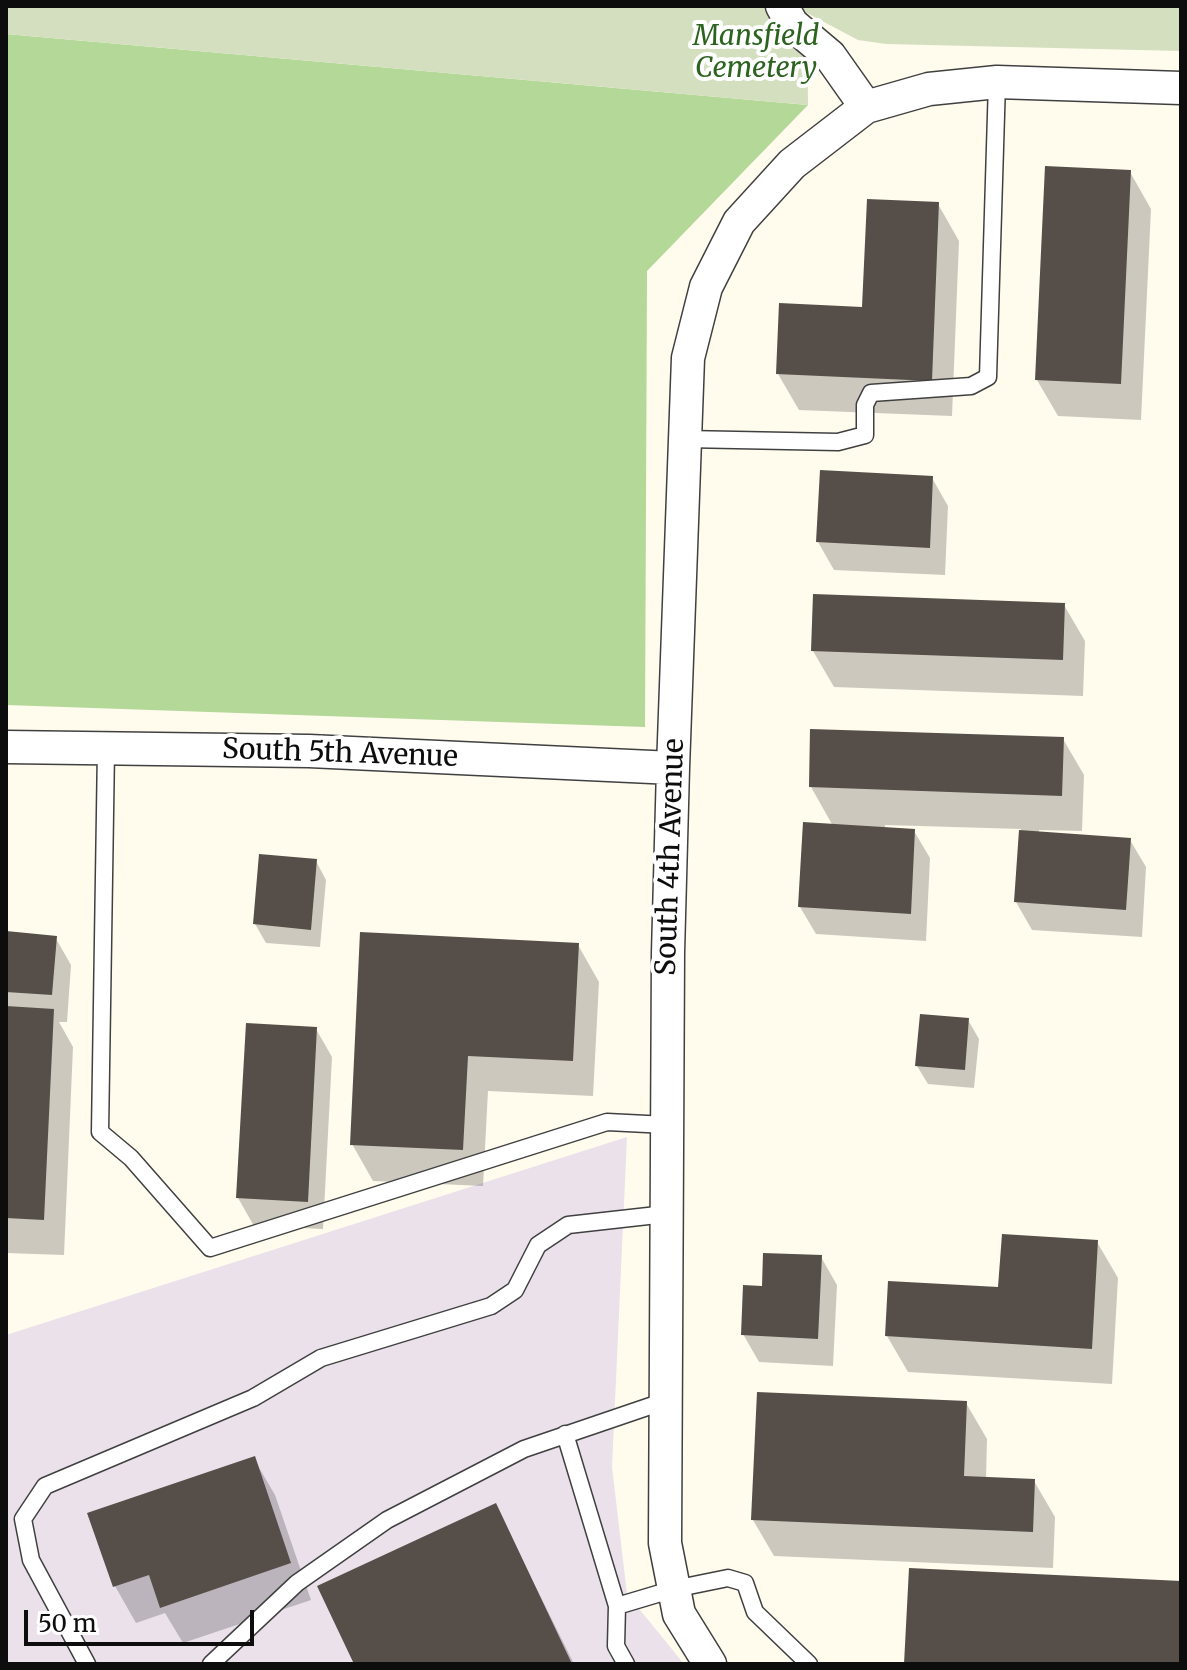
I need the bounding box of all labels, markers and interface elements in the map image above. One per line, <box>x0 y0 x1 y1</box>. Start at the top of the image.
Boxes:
park label: Mansfield Cemetery <box>693 20 819 86</box>
street label: South 5th Avenue <box>221 733 459 775</box>
street label: South 4th Avenue <box>650 738 692 976</box>
scale bar <box>28 1594 258 1644</box>
text: 50 m <box>38 1608 97 1639</box>

